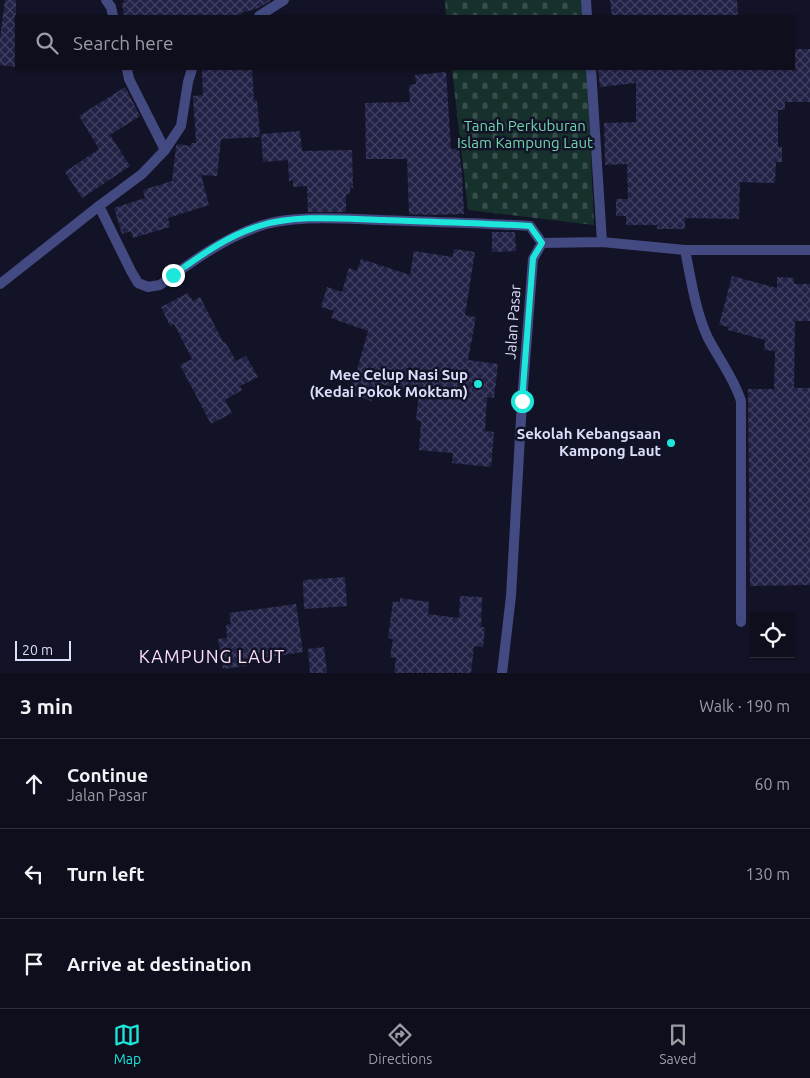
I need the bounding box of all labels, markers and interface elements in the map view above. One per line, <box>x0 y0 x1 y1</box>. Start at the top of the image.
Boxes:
search box <box>15 15 795 70</box>
icon: search <box>33 29 61 57</box>
text: Search here <box>73 32 173 54</box>
park label: Tanah Perkuburan Islam Kampung Laut <box>457 117 593 151</box>
route end <box>162 264 185 287</box>
street label: Jalan Pasar <box>501 284 524 360</box>
place label: Mee Celup Nasi Sup (Kedai Pokok Moktam) <box>309 366 468 400</box>
marker: Mee Celup Nasi Sup (Kedai Pokok Moktam) <box>472 378 484 390</box>
route start <box>511 390 534 413</box>
place label: Sekolah Kebangsaan Kampong Laut <box>517 425 662 459</box>
marker: Sekolah Kebangsaan Kampong Laut <box>665 437 677 449</box>
map controls <box>750 613 795 658</box>
button: locate <box>750 613 795 658</box>
scale bar <box>15 638 71 661</box>
text: 20 m <box>22 642 53 658</box>
district label: KAMPUNG LAUT <box>139 646 285 666</box>
text: 3 min <box>20 694 73 718</box>
text: Walk · 190 m <box>699 697 790 715</box>
text: Continue <box>67 764 148 786</box>
icon: ahead <box>20 770 48 798</box>
text: 60 m <box>754 775 790 793</box>
text: Jalan Pasar <box>67 786 147 804</box>
icon: left <box>20 860 48 888</box>
text: Turn left <box>67 863 145 885</box>
text: 130 m <box>745 865 790 883</box>
icon: arrive <box>20 950 48 978</box>
text: Arrive at destination <box>67 953 252 975</box>
tab: Map <box>113 1021 141 1067</box>
tab: Directions <box>368 1021 432 1067</box>
tab: Saved <box>659 1021 697 1067</box>

